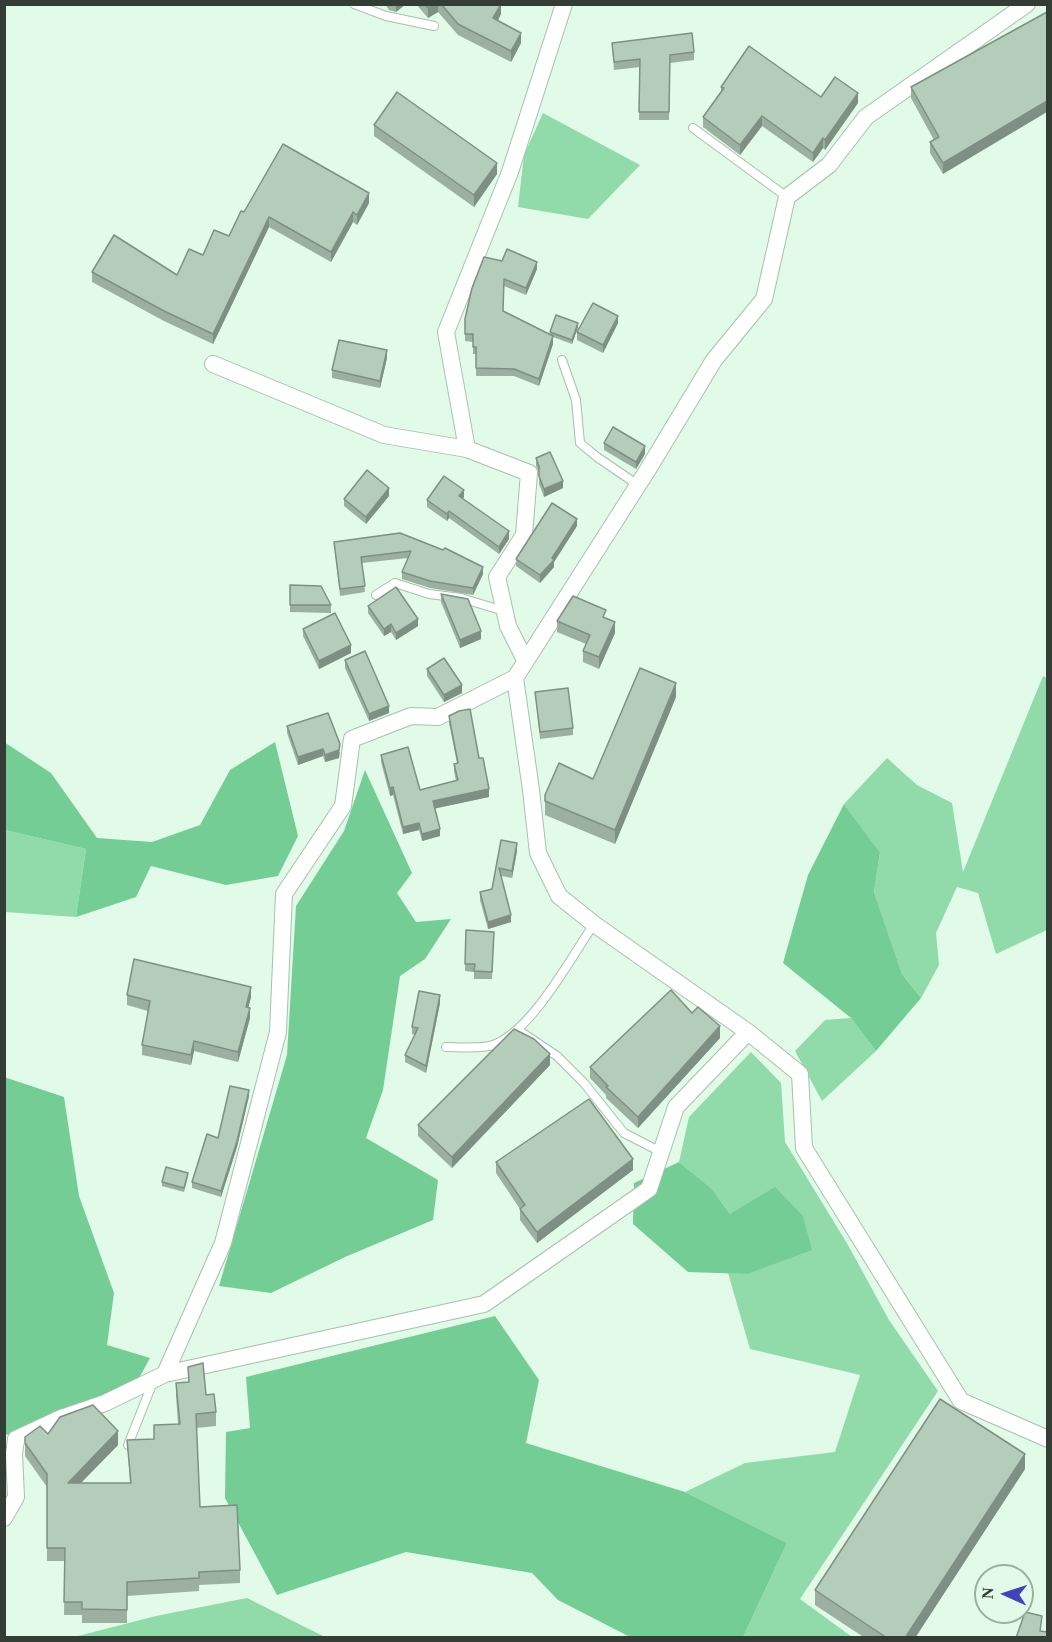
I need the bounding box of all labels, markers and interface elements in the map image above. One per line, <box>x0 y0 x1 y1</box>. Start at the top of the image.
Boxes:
north arrow <box>974 1564 1034 1624</box>
text: N <box>979 1587 996 1599</box>

